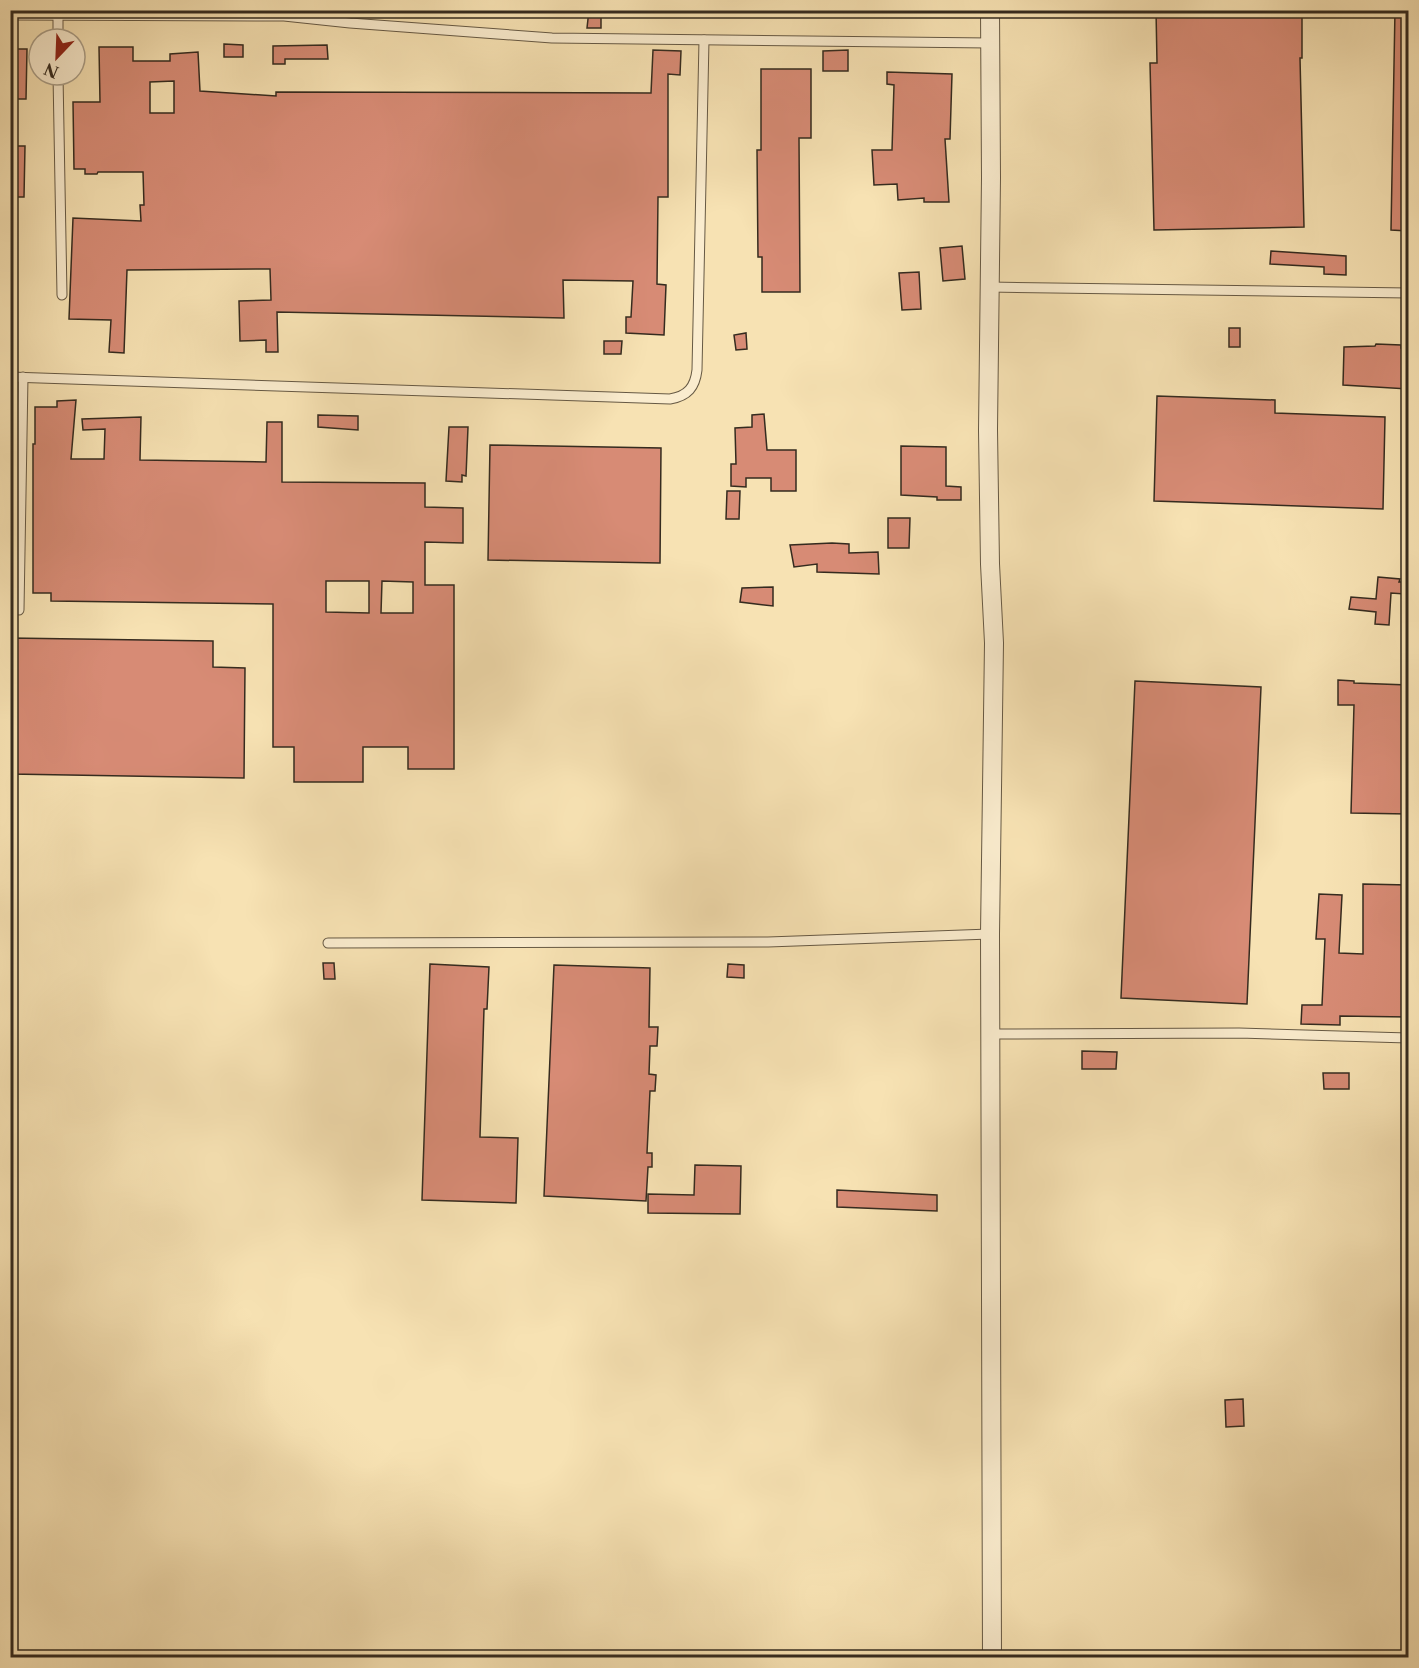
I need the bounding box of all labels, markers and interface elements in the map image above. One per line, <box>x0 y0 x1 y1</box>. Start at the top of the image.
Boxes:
north arrow <box>27 27 87 87</box>
text: N <box>41 59 61 83</box>

